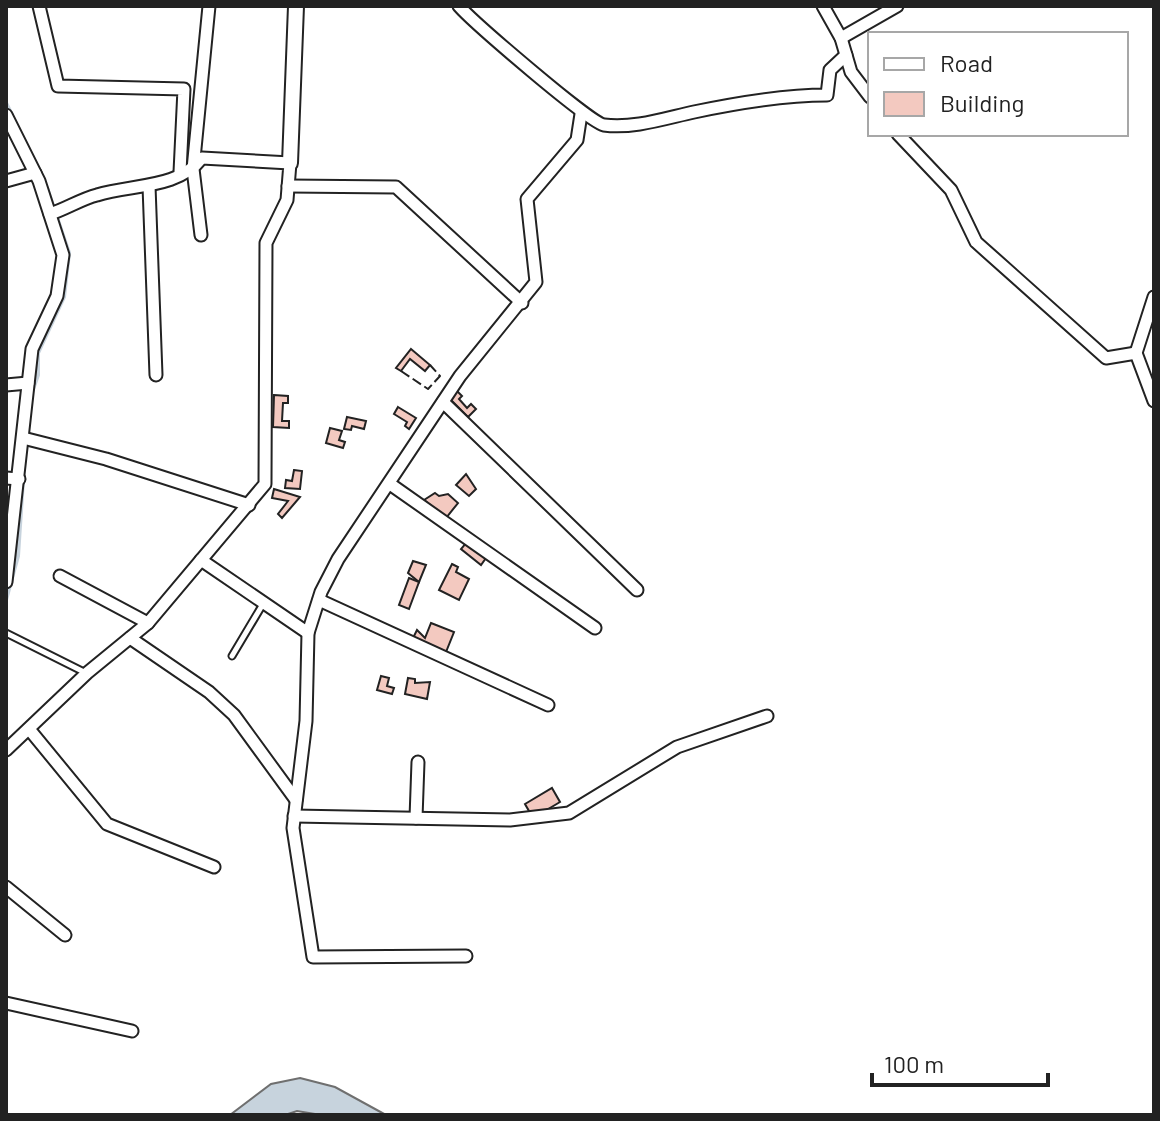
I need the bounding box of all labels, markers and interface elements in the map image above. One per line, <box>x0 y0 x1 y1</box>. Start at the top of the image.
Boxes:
legend <box>868 32 1128 136</box>
text: Road <box>940 48 993 77</box>
text: Building <box>940 88 1024 117</box>
scale bar <box>872 1037 1048 1087</box>
text: 100 m <box>884 1049 944 1078</box>

